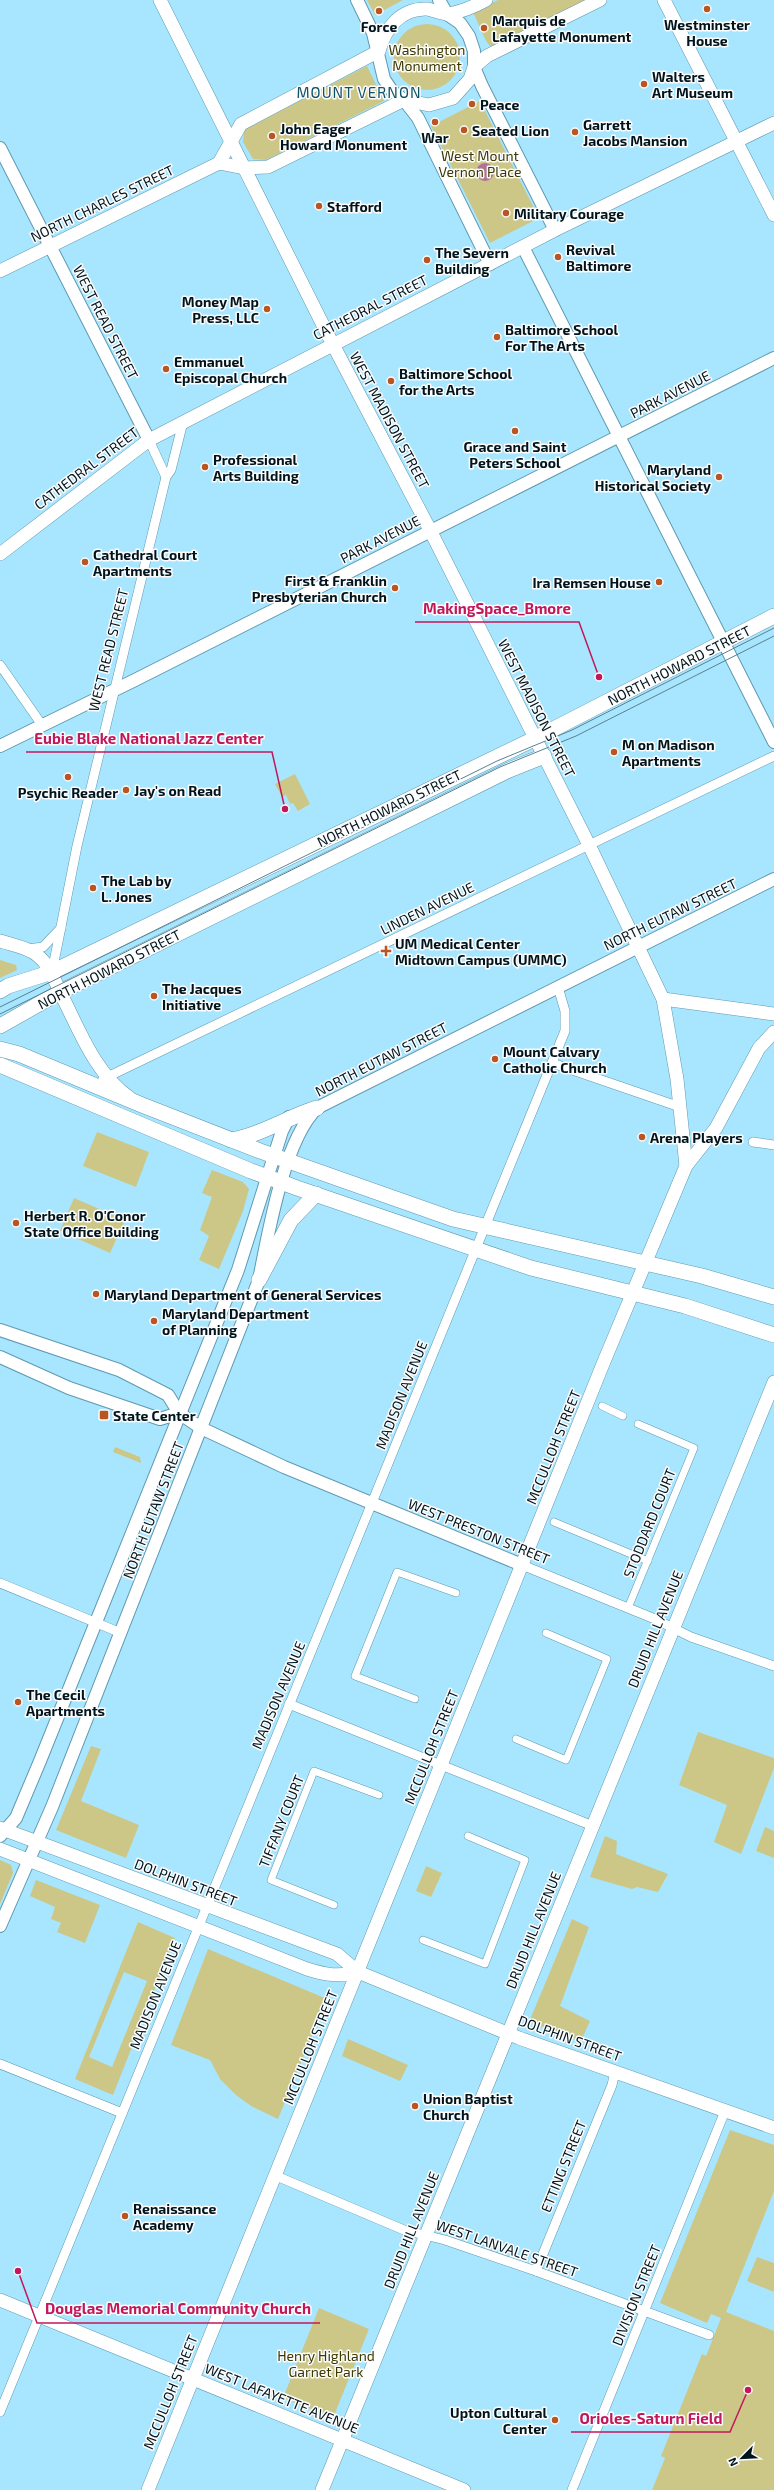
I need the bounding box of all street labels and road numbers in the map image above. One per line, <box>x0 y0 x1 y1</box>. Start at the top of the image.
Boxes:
street label: NORTH CHARLES STREET <box>27 161 177 245</box>
street label: WEST READ STREET <box>70 262 142 382</box>
street label: CATHEDRAL STREET <box>310 271 430 343</box>
street label: WEST MADISON STREET <box>347 349 433 491</box>
street label: PARK AVENUE <box>627 366 713 421</box>
street label: CATHEDRAL STREET <box>30 423 142 513</box>
street label: PARK AVENUE <box>337 511 423 566</box>
street label: WEST READ STREET <box>85 587 131 713</box>
street label: NORTH HOWARD STREET <box>605 622 753 708</box>
street label: WEST MADISON STREET <box>495 636 579 780</box>
street label: NORTH HOWARD STREET <box>314 766 464 850</box>
street label: NORTH EUTAW STREET <box>601 874 739 954</box>
street label: LINDEN AVENUE <box>377 878 477 938</box>
street label: NORTH HOWARD STREET <box>35 926 183 1012</box>
street label: NORTH EUTAW STREET <box>312 1018 450 1100</box>
street label: MADISON AVENUE <box>371 1338 431 1452</box>
street label: MCCULLOH STREET <box>522 1387 584 1507</box>
street label: NORTH EUTAW STREET <box>119 1439 187 1581</box>
street label: STODDARD COURT <box>619 1466 679 1580</box>
street label: WEST PRESTON STREET <box>406 1495 552 1567</box>
street label: DRUID HILL AVENUE <box>624 1568 686 1690</box>
street label: MADISON AVENUE <box>248 1638 308 1751</box>
street label: MCCULLOH STREET <box>400 1687 462 1807</box>
street label: TIFFANY COURT <box>255 1772 307 1870</box>
street label: DOLPHIN STREET <box>132 1855 240 1909</box>
street label: DRUID HILL AVENUE <box>502 1869 564 1991</box>
street label: MADISON AVENUE <box>125 1938 185 2052</box>
street label: MCCULLOH STREET <box>279 1987 341 2107</box>
street label: DOLPHIN STREET <box>516 2011 624 2065</box>
street label: ETTING STREET <box>537 2117 589 2215</box>
street label: DRUID HILL AVENUE <box>380 2169 442 2291</box>
street label: WEST LANVALE STREET <box>434 2216 580 2280</box>
street label: DIVISION STREET <box>608 2242 664 2348</box>
street label: MCCULLOH STREET <box>139 2332 201 2452</box>
street label: WEST LAFAYETTE AVENUE <box>202 2359 362 2437</box>

